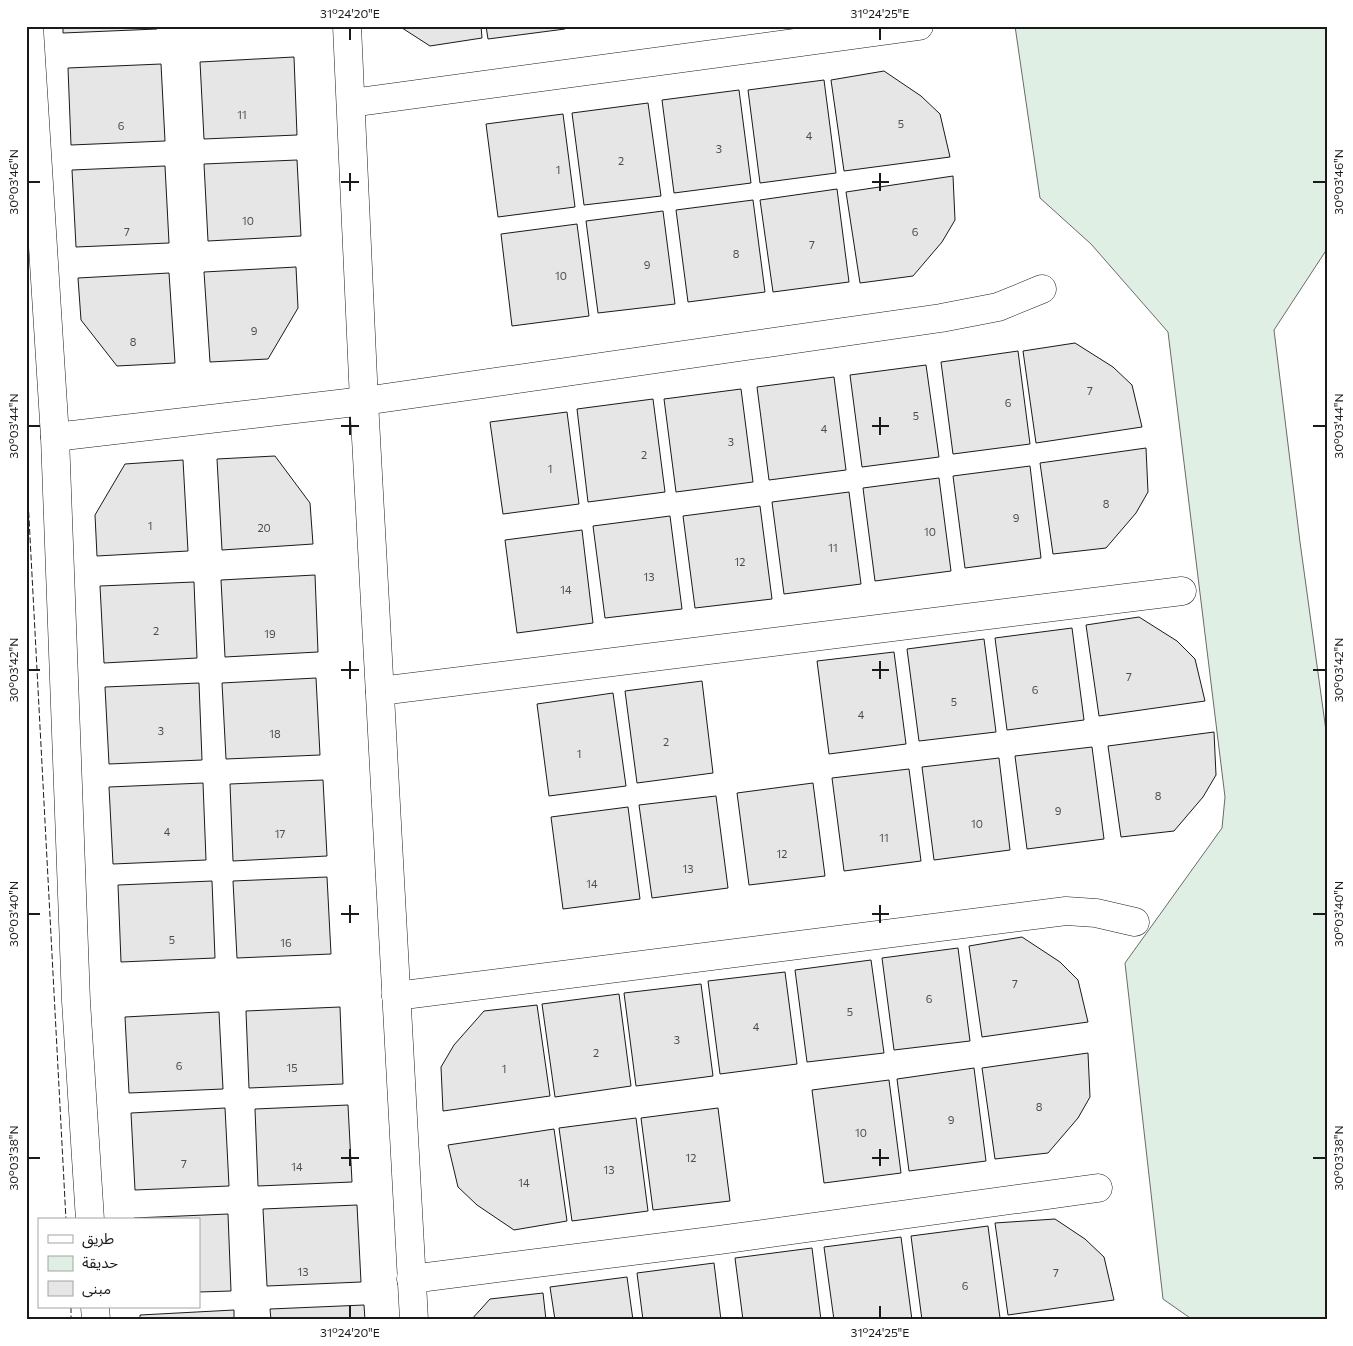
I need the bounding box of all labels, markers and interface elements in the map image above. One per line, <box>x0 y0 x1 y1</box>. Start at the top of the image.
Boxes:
text: 31°24'20"E <box>320 6 380 20</box>
text: 31°24'25"E <box>851 6 909 20</box>
house number: 11 <box>237 108 247 121</box>
house number: 5 <box>898 117 904 130</box>
house number: 6 <box>118 119 125 132</box>
house number: 4 <box>806 129 813 142</box>
house number: 3 <box>716 142 722 155</box>
text: 30°03'46"N <box>6 149 20 215</box>
text: 30°03'46"N <box>1331 149 1345 215</box>
house number: 2 <box>618 154 624 167</box>
house number: 1 <box>556 163 560 176</box>
house number: 10 <box>242 214 254 227</box>
house number: 7 <box>124 225 130 238</box>
house number: 6 <box>912 225 919 238</box>
house number: 7 <box>809 238 815 251</box>
house number: 8 <box>733 247 740 260</box>
house number: 9 <box>644 258 651 271</box>
house number: 10 <box>555 269 567 282</box>
house number: 9 <box>251 324 258 337</box>
house number: 8 <box>130 335 137 348</box>
house number: 7 <box>1087 384 1093 397</box>
text: 30°03'44"N <box>6 393 20 459</box>
text: 30°03'44"N <box>1331 393 1345 459</box>
house number: 6 <box>1005 396 1012 409</box>
house number: 5 <box>913 409 919 422</box>
house number: 4 <box>821 422 828 435</box>
house number: 3 <box>728 435 734 448</box>
house number: 2 <box>641 448 647 461</box>
house number: 1 <box>548 462 552 475</box>
house number: 8 <box>1103 497 1110 510</box>
house number: 9 <box>1013 511 1020 524</box>
house number: 1 <box>148 519 152 532</box>
house number: 20 <box>257 521 271 534</box>
house number: 10 <box>924 525 936 538</box>
house number: 11 <box>828 541 838 554</box>
house number: 12 <box>735 555 745 568</box>
house number: 13 <box>644 570 654 583</box>
house number: 14 <box>560 583 572 596</box>
house number: 2 <box>153 624 159 637</box>
house number: 19 <box>264 627 276 640</box>
text: 30°03'42"N <box>6 638 20 702</box>
text: 30°03'42"N <box>1331 638 1345 702</box>
house number: 7 <box>1126 670 1132 683</box>
house number: 6 <box>1032 683 1039 696</box>
house number: 5 <box>951 695 957 708</box>
house number: 4 <box>858 708 865 721</box>
house number: 3 <box>158 724 164 737</box>
house number: 18 <box>269 727 281 740</box>
house number: 2 <box>663 735 669 748</box>
house number: 1 <box>577 747 581 760</box>
house number: 8 <box>1155 789 1162 802</box>
house number: 9 <box>1055 804 1062 817</box>
house number: 10 <box>971 817 983 830</box>
house number: 4 <box>164 825 171 838</box>
house number: 17 <box>275 827 285 840</box>
house number: 11 <box>879 831 889 844</box>
house number: 12 <box>777 847 787 860</box>
house number: 13 <box>683 862 693 875</box>
house number: 14 <box>586 877 598 890</box>
text: 30°03'40"N <box>6 881 20 947</box>
text: 30°03'40"N <box>1331 881 1345 947</box>
house number: 5 <box>169 933 175 946</box>
house number: 16 <box>280 936 292 949</box>
house number: 7 <box>1012 977 1018 990</box>
house number: 6 <box>926 992 933 1005</box>
house number: 5 <box>847 1005 853 1018</box>
house number: 4 <box>753 1020 760 1033</box>
house number: 3 <box>674 1033 680 1046</box>
house number: 2 <box>593 1046 599 1059</box>
house number: 6 <box>176 1059 183 1072</box>
house number: 15 <box>286 1061 298 1074</box>
house number: 1 <box>502 1062 506 1075</box>
house number: 8 <box>1036 1100 1043 1113</box>
house number: 9 <box>948 1113 955 1126</box>
text: 30°03'38"N <box>6 1125 20 1191</box>
text: 30°03'38"N <box>1331 1125 1345 1191</box>
house number: 10 <box>855 1126 867 1139</box>
house number: 12 <box>686 1151 696 1164</box>
house number: 7 <box>181 1157 187 1170</box>
house number: 14 <box>291 1160 303 1173</box>
house number: 13 <box>604 1163 614 1176</box>
house number: 14 <box>518 1176 530 1189</box>
legend <box>38 1218 200 1308</box>
text: طريق <box>82 1229 114 1249</box>
text: حديقة <box>82 1253 118 1271</box>
house number: 13 <box>298 1265 308 1278</box>
house number: 7 <box>1053 1266 1059 1279</box>
text: مبنى <box>82 1279 111 1298</box>
house number: 6 <box>962 1279 969 1292</box>
text: 31°24'20"E <box>320 1325 380 1339</box>
text: 31°24'25"E <box>851 1325 909 1339</box>

